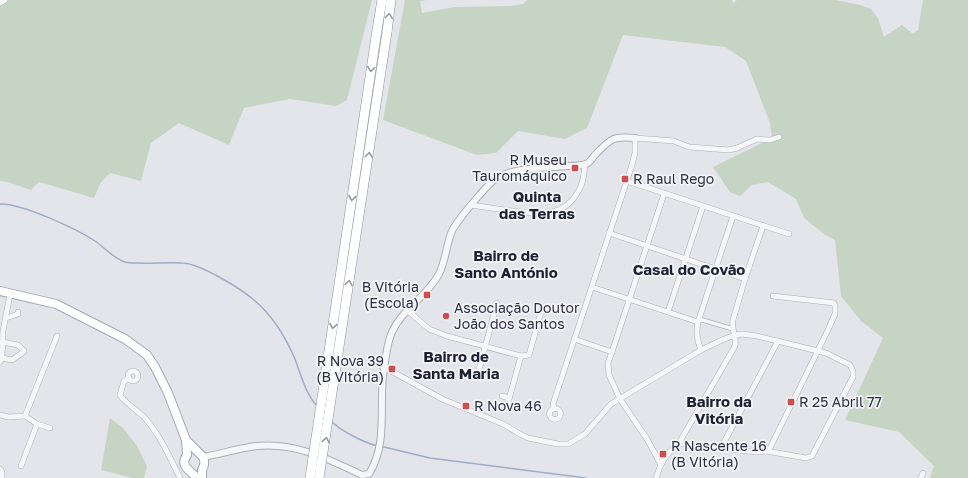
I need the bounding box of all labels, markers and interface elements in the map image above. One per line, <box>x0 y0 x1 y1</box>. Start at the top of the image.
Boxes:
one-way arrow <box>384 13 393 19</box>
one-way arrow <box>368 66 376 72</box>
place label: R Museu Tauromáquico <box>472 151 567 184</box>
one-way arrow <box>364 152 373 158</box>
marker: R Museu Tauromáquico <box>570 163 580 173</box>
place label: R Raul Rego <box>633 170 714 187</box>
marker: R Raul Rego <box>620 174 630 184</box>
district label: Quinta das Terras <box>499 187 575 222</box>
one-way arrow <box>348 195 357 201</box>
district label: Bairro de Santo António <box>454 246 558 281</box>
district label: Casal do Covão <box>633 260 745 278</box>
place label: B Vitória (Escola) <box>362 278 419 311</box>
one-way arrow <box>344 280 353 286</box>
marker: B Vitória (Escola) <box>422 290 432 300</box>
place label: Associação Doutor João dos Santos <box>454 299 580 332</box>
marker: Associação Doutor João dos Santos <box>441 311 451 321</box>
one-way arrow <box>329 323 338 329</box>
district label: Bairro de Santa Maria <box>413 347 500 382</box>
place label: R Nova 39 (B Vitória) <box>316 352 384 385</box>
marker: R Nova 39 (B Vitória) <box>387 364 397 374</box>
district label: Bairro da Vitória <box>686 392 752 427</box>
place label: R 25 Abril 77 <box>799 393 882 410</box>
place label: R Nova 46 <box>474 397 542 414</box>
marker: R 25 Abril 77 <box>786 397 796 407</box>
marker: R Nova 46 <box>461 401 471 411</box>
one-way arrow <box>321 436 329 443</box>
place label: R Nascente 16 (B Vitória) <box>671 437 767 470</box>
marker: R Nascente 16 (B Vitória) <box>658 449 668 459</box>

